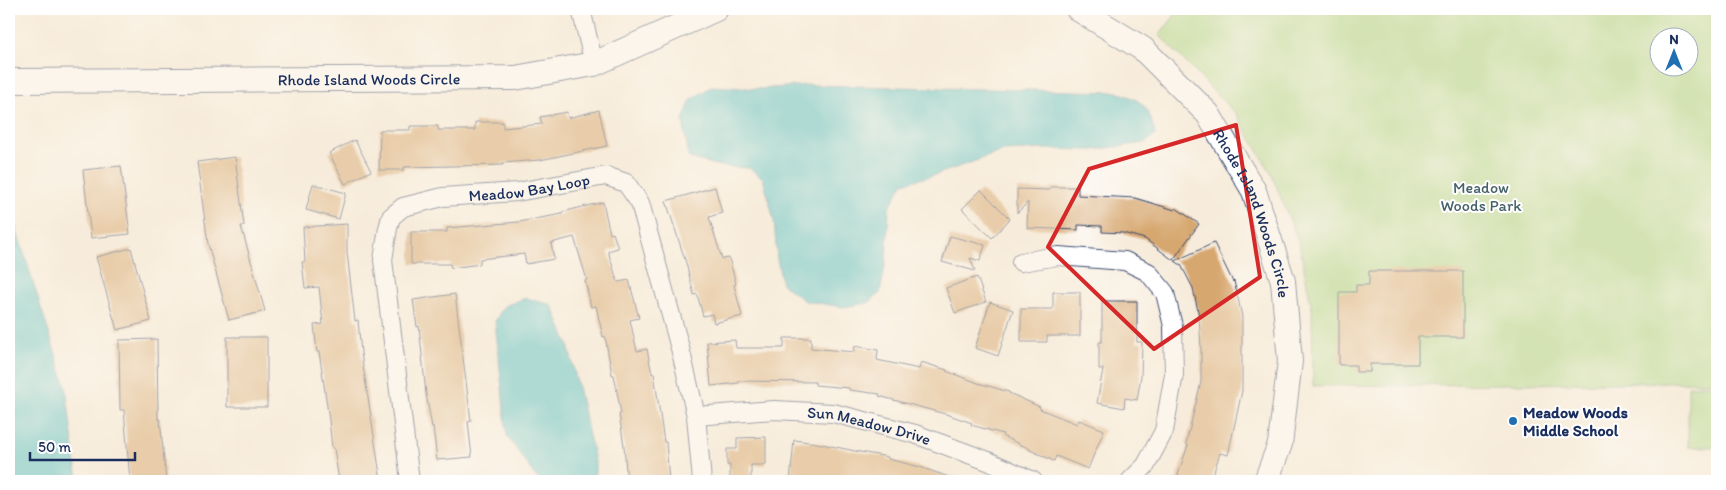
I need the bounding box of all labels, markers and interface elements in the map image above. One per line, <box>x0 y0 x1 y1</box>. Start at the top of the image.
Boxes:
north arrow <box>1648 28 1698 78</box>
text: N <box>1669 31 1679 48</box>
street label: Rhode Island Woods Circle <box>278 69 460 89</box>
street label: Rhode Island Woods Circle <box>1209 125 1294 299</box>
street label: Meadow Bay Loop <box>468 170 591 205</box>
park label: Meadow Woods Park <box>1440 178 1522 215</box>
street label: Sun Meadow Drive <box>807 402 934 449</box>
place label: Meadow Woods Middle School <box>1523 403 1628 440</box>
marker: Meadow Woods Middle School <box>1507 415 1519 427</box>
scale bar <box>30 430 135 462</box>
text: 50 m <box>38 438 71 456</box>

